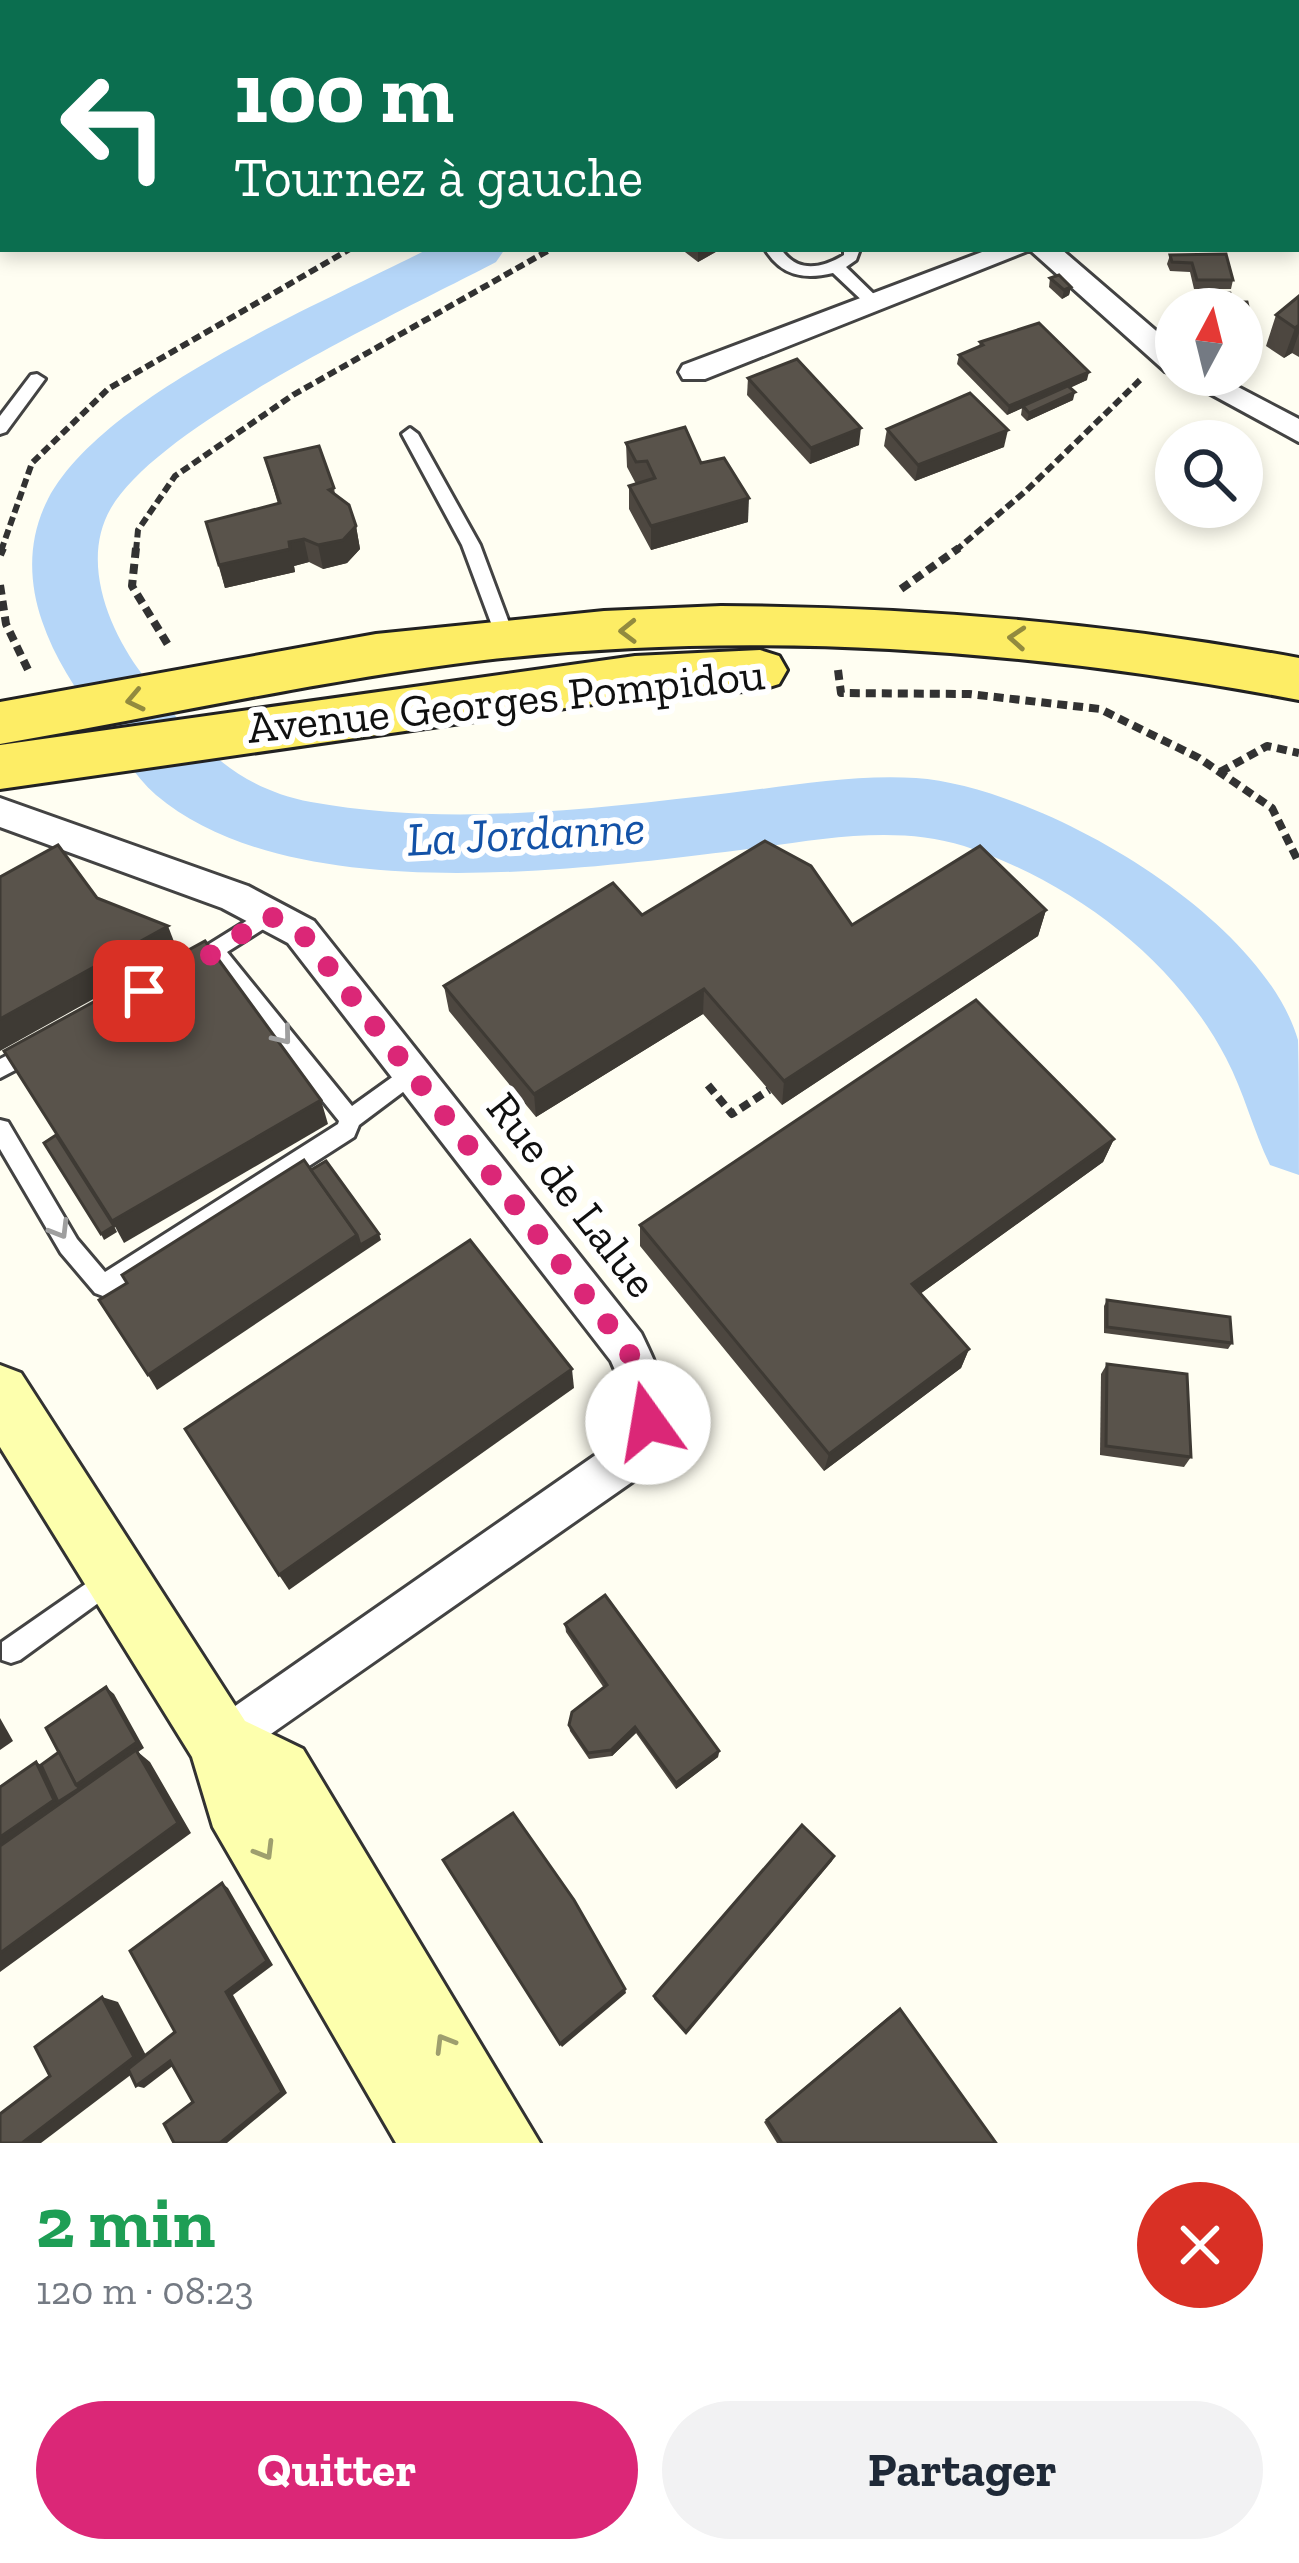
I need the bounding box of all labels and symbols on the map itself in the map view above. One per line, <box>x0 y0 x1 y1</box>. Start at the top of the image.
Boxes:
north arrow <box>1155 288 1263 396</box>
one-way arrow <box>618 618 636 644</box>
one-way arrow <box>1007 625 1026 651</box>
street label: Avenue Georges Pompidou <box>245 647 767 755</box>
one-way arrow <box>126 686 146 712</box>
water label: La Jordanne <box>405 798 647 868</box>
pin <box>93 940 195 1042</box>
one-way arrow <box>269 1022 290 1044</box>
street label: Rue de Lalue <box>475 1082 669 1308</box>
one-way arrow <box>45 1217 68 1239</box>
position arrow <box>585 1359 711 1485</box>
one-way arrow <box>251 1838 273 1860</box>
one-way arrow <box>436 2034 458 2056</box>

